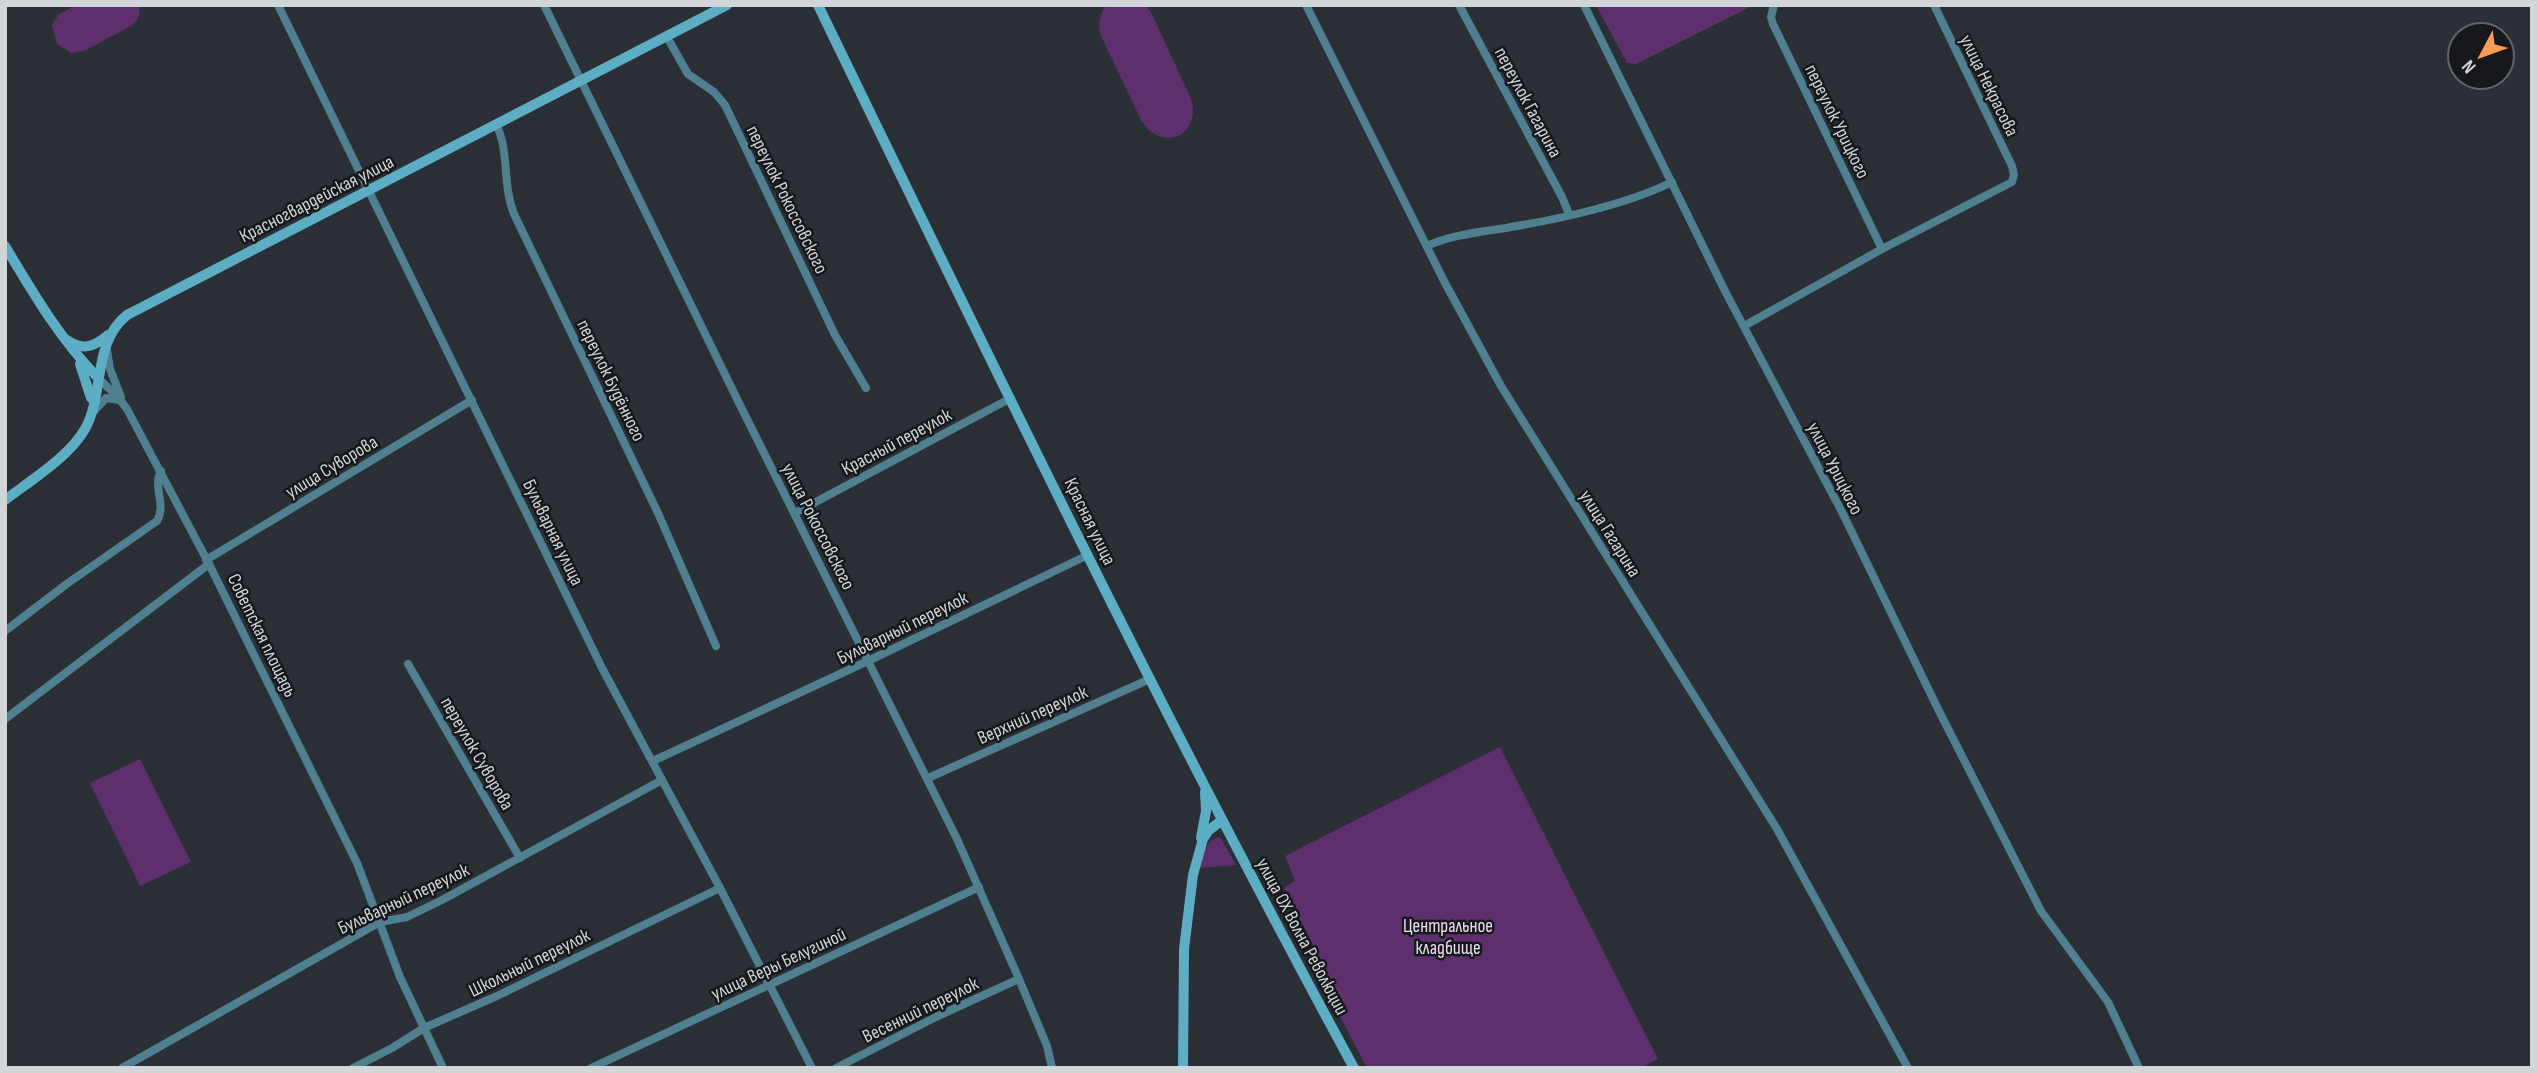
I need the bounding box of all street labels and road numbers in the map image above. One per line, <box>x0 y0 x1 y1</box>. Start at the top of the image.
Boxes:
street label: улица Некрасова <box>1954 31 2023 140</box>
street label: переулок Гагарина <box>1489 44 1566 162</box>
street label: переулок Урицкого <box>1799 61 1874 182</box>
street label: переулок Рокоссовского <box>741 122 833 278</box>
street label: Красногвардейская улица <box>236 150 398 248</box>
street label: переулок Будённого <box>571 316 650 445</box>
street label: Красный переулок <box>838 403 956 481</box>
street label: улица Урицкого <box>1802 418 1868 519</box>
street label: улица Суворова <box>282 431 382 504</box>
street label: улица Рокоссовского <box>776 460 859 594</box>
street label: Красная улица <box>1059 474 1121 569</box>
street label: Бульварная улица <box>517 476 588 589</box>
street label: улица Гагарина <box>1574 486 1646 582</box>
street label: Советская площадь <box>222 570 302 701</box>
street label: Бульварный переулок <box>834 586 972 670</box>
street label: Верхний переулок <box>974 681 1092 750</box>
street label: переулок Суворова <box>435 693 518 814</box>
street label: улица ОХ Волна Революции <box>1251 854 1353 1019</box>
street label: Бульварный переулок <box>334 858 474 940</box>
street label: улица Веры Белугиной <box>708 923 850 1006</box>
street label: Школьный переулок <box>465 924 595 1003</box>
street label: Весенний переулок <box>859 972 983 1048</box>

